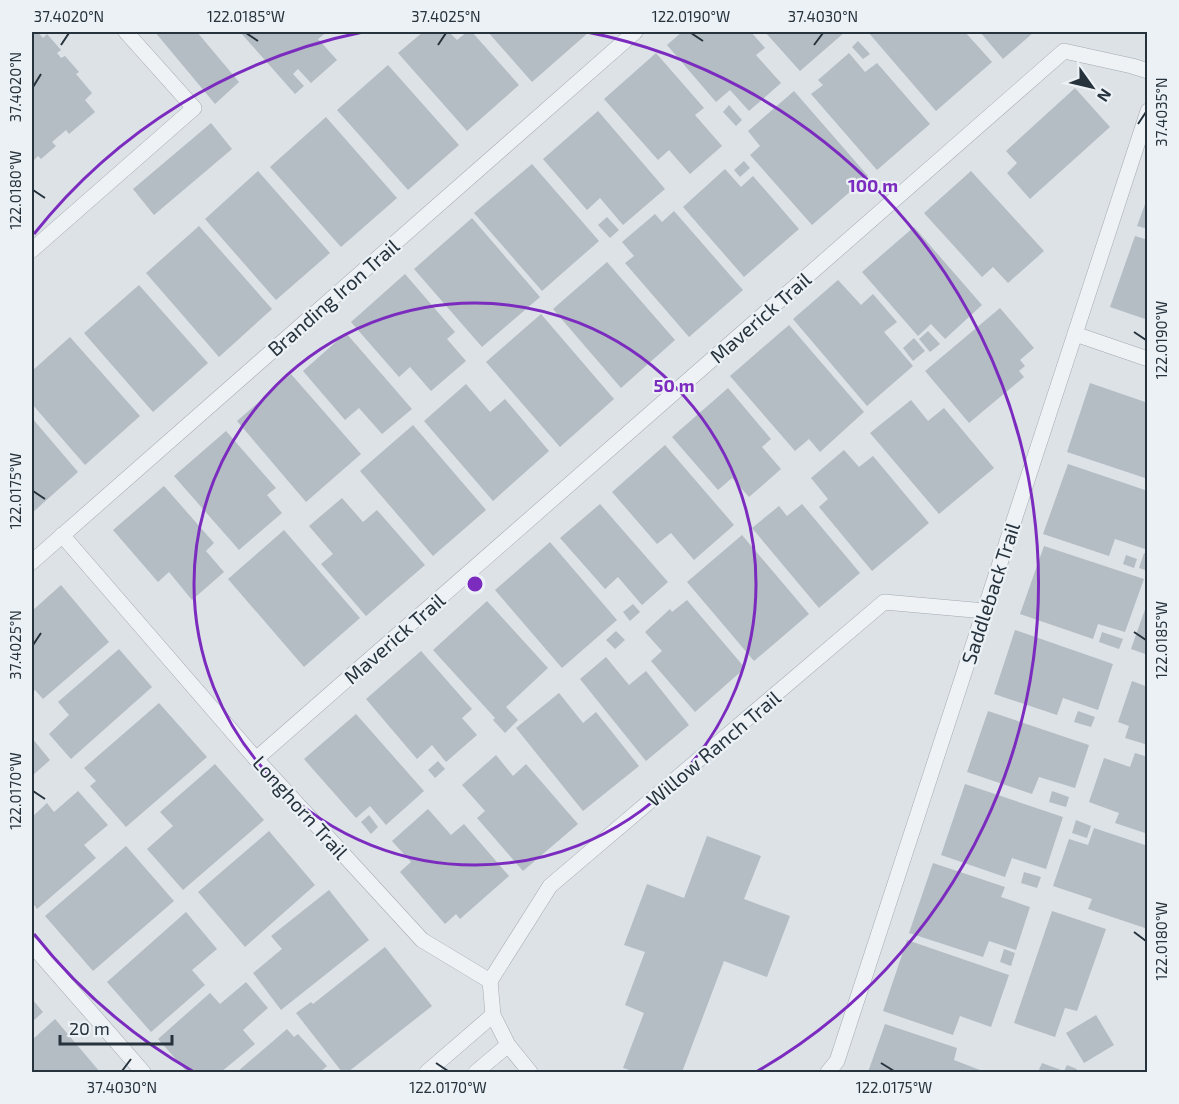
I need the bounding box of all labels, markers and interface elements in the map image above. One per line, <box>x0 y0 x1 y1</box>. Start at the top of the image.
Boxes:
text: 37.4020°N <box>34 7 104 25</box>
text: 122.0185°W <box>207 7 285 25</box>
text: 37.4025°N <box>411 7 481 25</box>
text: 122.0190°W <box>652 7 730 25</box>
text: 37.4030°N <box>788 7 858 25</box>
text: 37.4020°N <box>6 52 24 122</box>
north arrow <box>1062 57 1122 117</box>
text: 37.4035°N <box>1152 77 1170 147</box>
text: N <box>1094 86 1116 106</box>
text: 122.0180°W <box>6 150 24 230</box>
text: 100 m <box>848 174 898 196</box>
street label: Branding Iron Trail <box>262 233 404 361</box>
street label: Maverick Trail <box>705 267 816 367</box>
text: 122.0190°W <box>1152 301 1170 379</box>
text: 50 m <box>653 374 695 396</box>
text: 122.0175°W <box>6 453 24 529</box>
street label: Saddleback Trail <box>956 519 1024 667</box>
centre of rings <box>465 574 485 594</box>
street label: Maverick Trail <box>339 588 450 688</box>
text: 122.0185°W <box>1152 601 1170 679</box>
text: 37.4025°N <box>6 610 24 680</box>
street label: Willow Ranch Trail <box>641 685 785 811</box>
street label: Longhorn Trail <box>248 750 354 864</box>
text: 122.0170°W <box>6 752 24 830</box>
text: 122.0180°W <box>1152 901 1170 981</box>
scale bar <box>60 1008 172 1046</box>
text: 20 m <box>69 1017 110 1039</box>
text: 37.4030°N <box>87 1078 157 1096</box>
text: 122.0170°W <box>409 1078 487 1096</box>
text: 122.0175°W <box>856 1078 932 1096</box>

